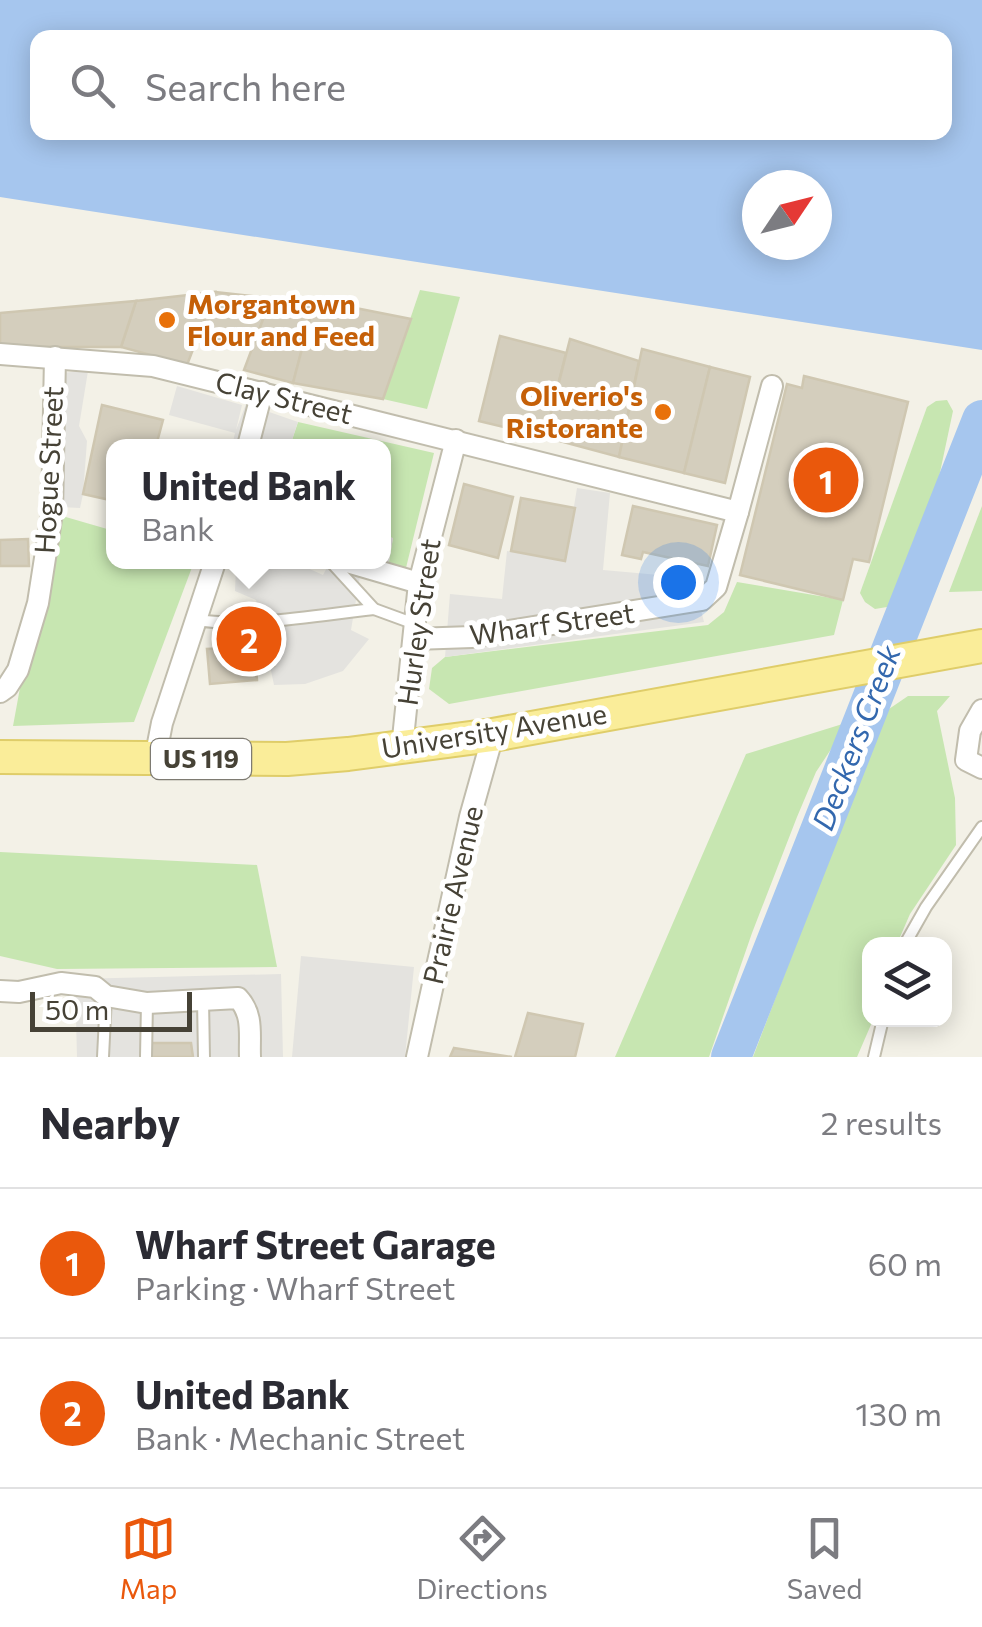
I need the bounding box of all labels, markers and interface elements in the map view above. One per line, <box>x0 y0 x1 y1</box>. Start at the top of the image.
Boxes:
search box <box>30 30 952 140</box>
icon: search <box>65 58 120 113</box>
text: Search here <box>145 62 346 109</box>
north arrow <box>742 170 832 260</box>
place label: Morgantown Flour and Feed <box>187 286 375 352</box>
marker: Morgantown Flour and Feed <box>156 309 178 331</box>
street label: Clay Street <box>212 364 356 430</box>
place label: Oliverio's Ristorante <box>506 378 643 444</box>
street label: Hogue Street <box>27 385 69 555</box>
marker: Oliverio's Ristorante <box>652 401 674 423</box>
popup <box>106 439 391 569</box>
pin: 1 <box>794 442 858 518</box>
text: United Bank <box>141 461 356 508</box>
text: Bank <box>141 508 214 548</box>
street label: Hurley Street <box>389 536 447 708</box>
your location <box>653 557 704 608</box>
street label: Wharf Street <box>467 595 636 651</box>
pin: 2 <box>216 602 282 676</box>
water label: Deckers Creek <box>802 639 907 835</box>
street label: University Avenue <box>379 695 609 765</box>
road number: US 119 <box>151 739 251 779</box>
street label: Prairie Avenue <box>415 802 489 987</box>
map controls <box>862 937 952 1027</box>
button: layers <box>862 937 952 1027</box>
scale bar <box>30 987 192 1032</box>
text: 50 m <box>45 992 109 1026</box>
text: Nearby <box>40 1096 180 1148</box>
text: 2 results <box>821 1102 942 1142</box>
text: Wharf Street Garage <box>135 1220 496 1267</box>
text: 1 <box>65 1243 80 1283</box>
text: 60 m <box>868 1243 942 1283</box>
text: Parking · Wharf Street <box>135 1267 455 1307</box>
text: United Bank <box>135 1370 350 1417</box>
text: 2 <box>63 1393 82 1433</box>
text: 130 m <box>855 1393 942 1433</box>
text: Bank · Mechanic Street <box>135 1417 465 1457</box>
tab: Map <box>120 1511 177 1605</box>
tab: Directions <box>416 1511 548 1605</box>
tab: Saved <box>787 1511 862 1605</box>

